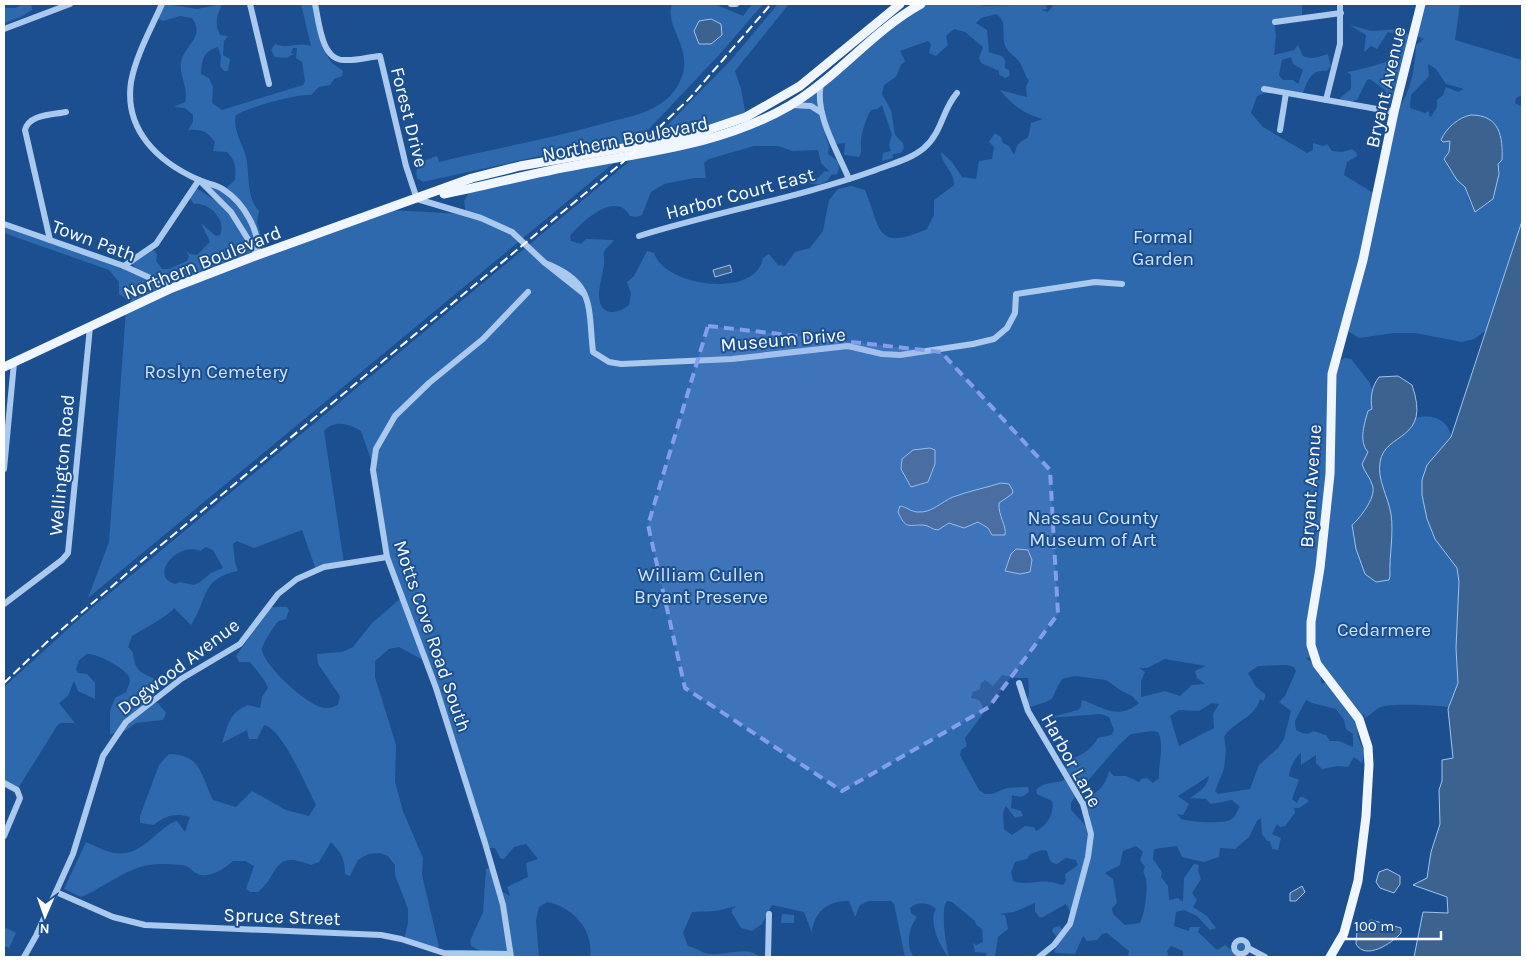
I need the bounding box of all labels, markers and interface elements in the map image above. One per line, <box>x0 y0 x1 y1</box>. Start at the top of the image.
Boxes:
street label: Bryant Avenue <box>1361 25 1411 150</box>
street label: Forest Drive <box>386 65 432 170</box>
street label: Northern Boulevard <box>540 112 710 166</box>
street label: Harbor Court East <box>663 163 817 224</box>
street label: Town Path <box>49 216 139 266</box>
street label: Northern Boulevard <box>120 221 285 305</box>
park label: Formal Garden <box>1132 226 1194 270</box>
street label: Museum Drive <box>720 324 847 356</box>
park label: Roslyn Cemetery <box>144 361 288 383</box>
street label: Wellington Road <box>45 393 79 537</box>
street label: Bryant Avenue <box>1296 424 1326 549</box>
park label: Nassau County Museum of Art <box>1028 507 1159 551</box>
street label: Motts Cove Road South <box>389 538 475 735</box>
park label: William Cullen Bryant Preserve <box>634 564 768 608</box>
street label: Dogwood Avenue <box>113 614 244 720</box>
park label: Cedarmere <box>1337 619 1431 641</box>
street label: Harbor Lane <box>1036 710 1106 811</box>
north arrow <box>20 891 70 941</box>
street label: Spruce Street <box>223 904 341 930</box>
scale bar <box>1346 908 1441 940</box>
text: 100 m <box>1354 917 1394 935</box>
text: N <box>39 920 50 937</box>

